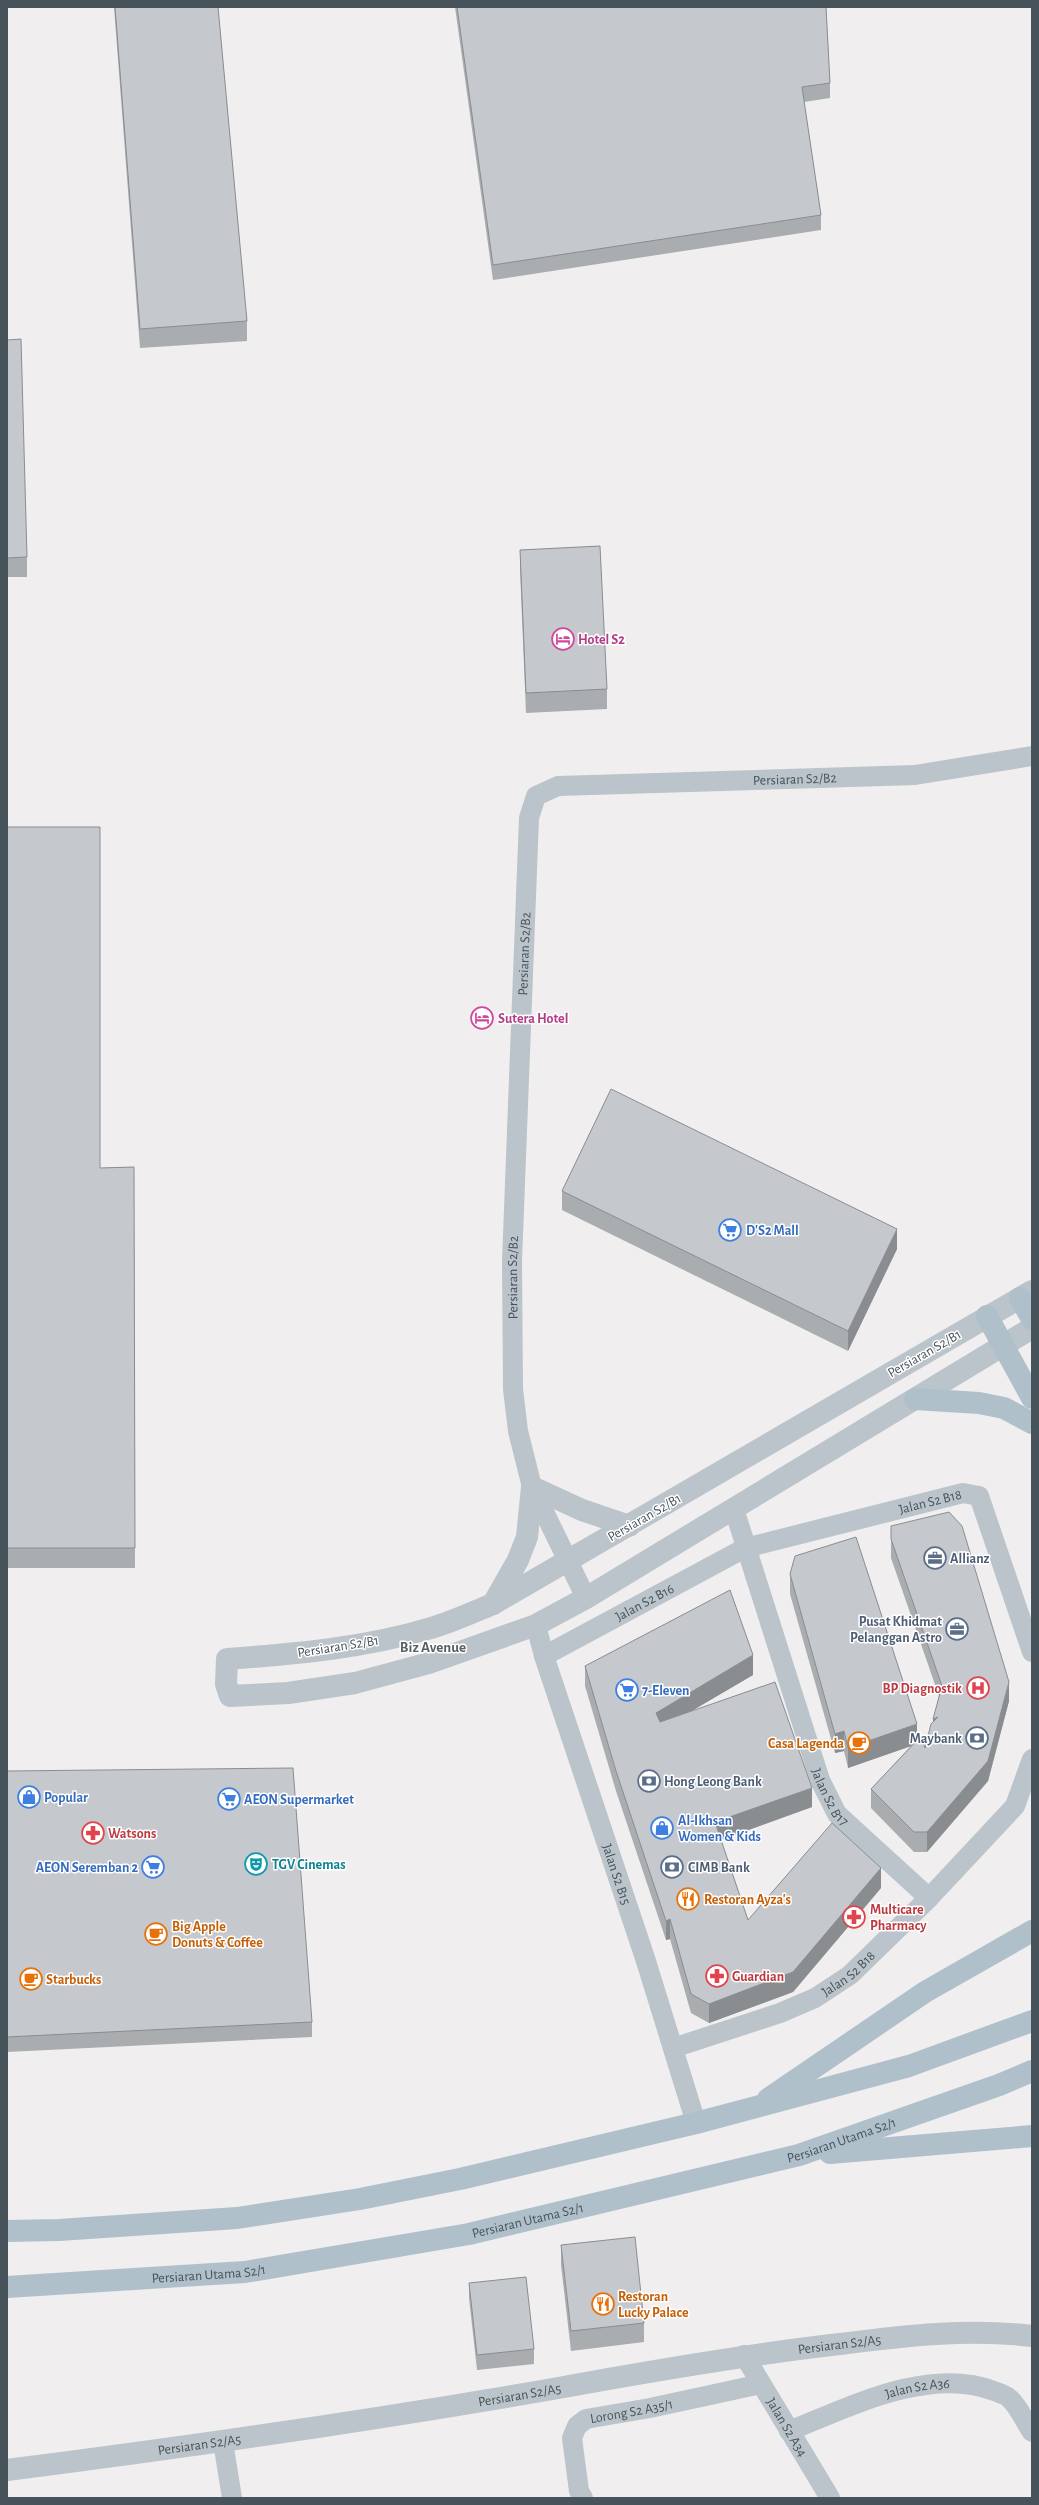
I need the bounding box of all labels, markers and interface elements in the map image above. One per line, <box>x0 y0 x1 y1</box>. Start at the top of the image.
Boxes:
hotel icon: Hotel S2 <box>550 626 576 652</box>
place label: Hotel S2 <box>578 633 625 647</box>
street label: Persiaran S2/B2 <box>753 771 837 788</box>
street label: Persiaran S2/B2 <box>516 912 533 996</box>
hotel icon: Sutera Hotel <box>469 1005 495 1031</box>
place label: Sutera Hotel <box>498 1012 568 1026</box>
supermarket icon: D'S2 Mall <box>717 1217 743 1243</box>
place label: D'S2 Mall <box>746 1224 799 1238</box>
street label: Persiaran S2/B2 <box>506 1235 521 1319</box>
street label: Persiaran S2/B1 <box>885 1327 964 1380</box>
street label: Jalan S2 B18 <box>897 1488 963 1517</box>
street label: Persiaran S2/B1 <box>605 1491 684 1544</box>
office icon: Allianz <box>922 1545 948 1571</box>
place label: Allianz <box>950 1552 990 1566</box>
street label: Jalan S2 B16 <box>613 1582 676 1624</box>
place label: Pusat Khidmat Pelanggan Astro <box>850 1615 942 1645</box>
office icon: Pusat Khidmat Pelanggan Astro <box>944 1616 970 1642</box>
street label: Persiaran S2/B1 <box>296 1634 380 1660</box>
district label: Biz Avenue <box>400 1640 466 1655</box>
hospital icon: BP Diagnostik <box>965 1675 991 1701</box>
supermarket icon: 7-Eleven <box>614 1677 640 1703</box>
place label: BP Diagnostik <box>882 1682 962 1696</box>
place label: 7-Eleven <box>642 1684 690 1698</box>
bank icon: Maybank <box>964 1725 990 1751</box>
cafe icon: Casa Lagenda <box>846 1730 872 1756</box>
place label: Maybank <box>910 1732 962 1746</box>
place label: Casa Lagenda <box>768 1737 844 1751</box>
street label: Jalan S2 B17 <box>809 1767 851 1829</box>
bank icon: Hong Leong Bank <box>636 1768 662 1794</box>
place label: Hong Leong Bank <box>664 1775 762 1789</box>
shop icon: Popular <box>16 1784 42 1810</box>
supermarket icon: AEON Supermarket <box>216 1786 242 1812</box>
place label: Popular <box>44 1791 88 1805</box>
place label: AEON Supermarket <box>244 1793 354 1807</box>
place label: Al-Ikhsan Women & Kids <box>678 1814 761 1844</box>
shop icon: Al-Ikhsan Women & Kids <box>649 1815 675 1841</box>
pharmacy icon: Watsons <box>80 1820 106 1846</box>
place label: Watsons <box>108 1827 156 1841</box>
street label: Jalan S2 B15 <box>599 1842 633 1907</box>
theatre icon: TGV Cinemas <box>243 1851 269 1877</box>
supermarket icon: AEON Seremban 2 <box>140 1854 166 1880</box>
bank icon: CIMB Bank <box>659 1854 685 1880</box>
place label: TGV Cinemas <box>272 1858 346 1872</box>
place label: AEON Seremban 2 <box>36 1861 138 1875</box>
place label: CIMB Bank <box>688 1861 750 1875</box>
restaurant icon: Restoran Ayza's <box>675 1886 701 1912</box>
place label: Restoran Ayza's <box>704 1893 791 1907</box>
place label: Multicare Pharmacy <box>870 1903 927 1933</box>
pharmacy icon: Multicare Pharmacy <box>841 1904 867 1930</box>
place label: Big Apple Donuts & Coffee <box>172 1920 263 1950</box>
cafe icon: Big Apple Donuts & Coffee <box>143 1921 169 1947</box>
street label: Jalan S2 B18 <box>819 1949 878 2000</box>
pharmacy icon: Guardian <box>704 1963 730 1989</box>
cafe icon: Starbucks <box>18 1966 44 1992</box>
place label: Guardian <box>732 1970 784 1984</box>
place label: Starbucks <box>46 1973 101 1987</box>
street label: Persiaran Utama S2/1 <box>786 2116 898 2166</box>
street label: Persiaran Utama S2/1 <box>471 2201 585 2241</box>
street label: Persiaran Utama S2/1 <box>151 2263 267 2286</box>
place label: Restoran Lucky Palace <box>618 2290 689 2320</box>
restaurant icon: Restoran Lucky Palace <box>590 2291 616 2317</box>
street label: Persiaran S2/A5 <box>797 2333 882 2357</box>
street label: Jalan S2 A36 <box>884 2377 950 2402</box>
street label: Persiaran S2/A5 <box>477 2382 562 2410</box>
street label: Jalan S2 A34 <box>763 2396 810 2460</box>
street label: Lorong S2 A35/1 <box>589 2397 674 2426</box>
street label: Persiaran S2/A5 <box>157 2432 242 2458</box>

